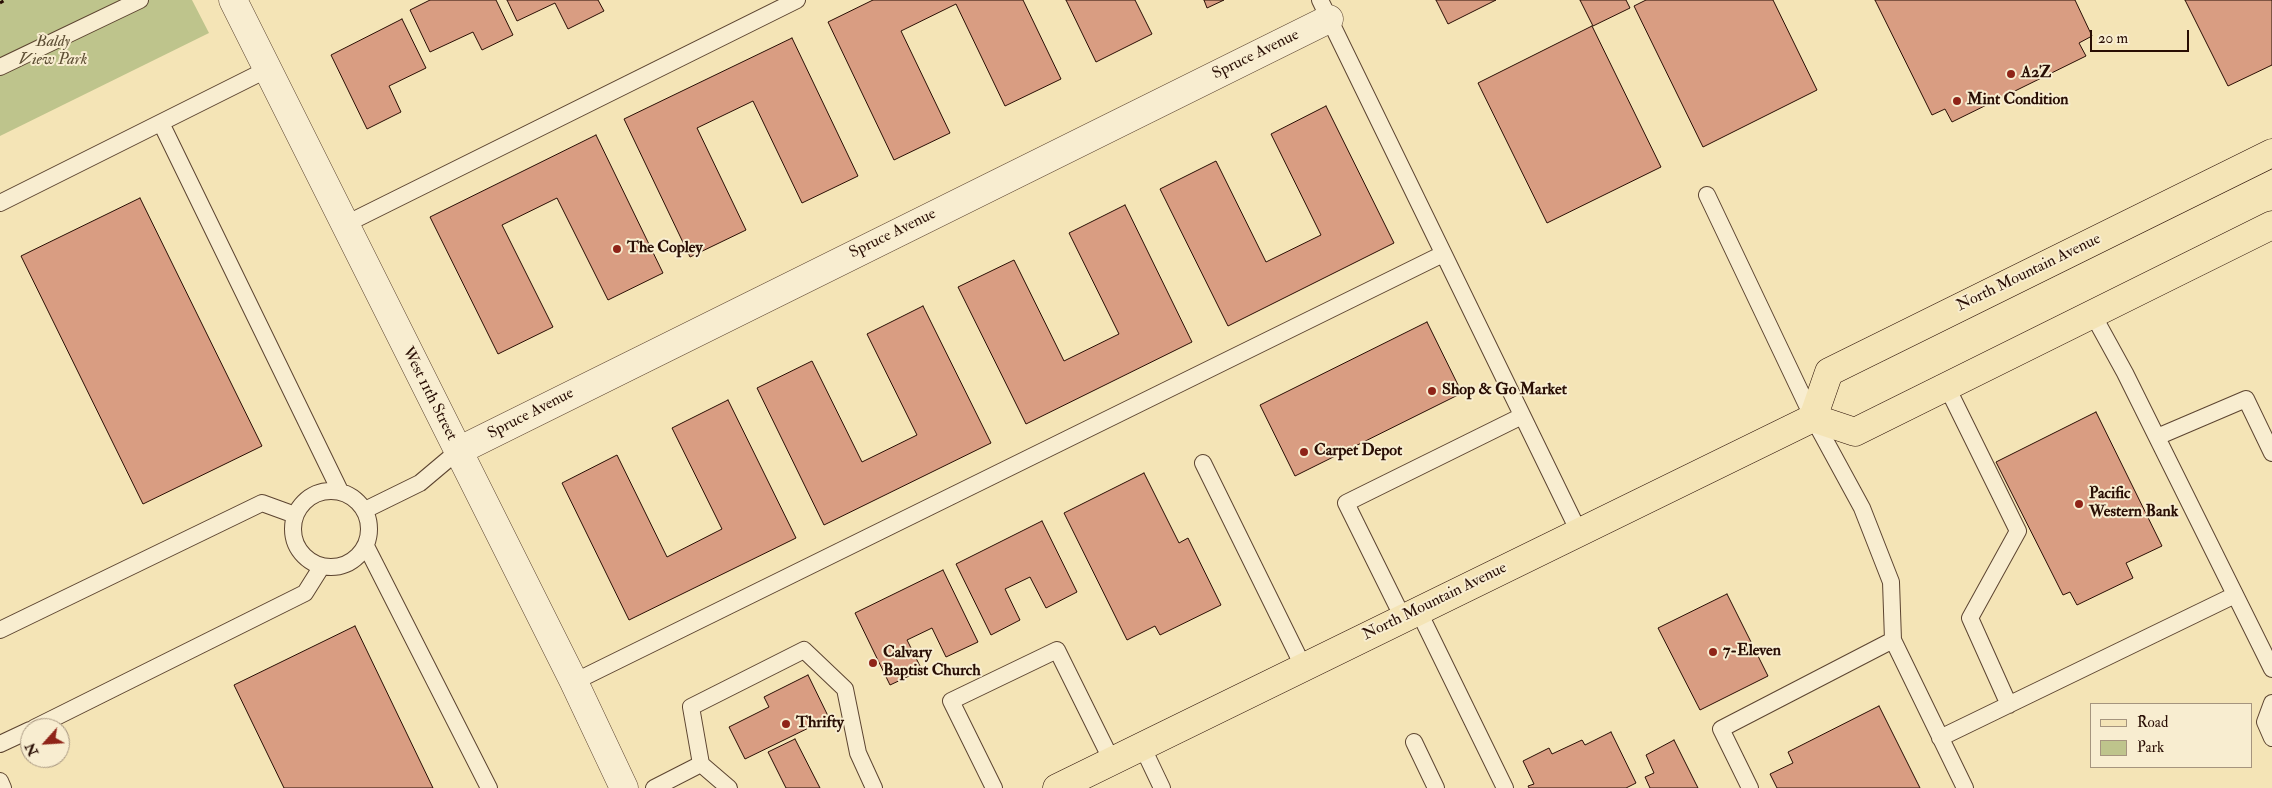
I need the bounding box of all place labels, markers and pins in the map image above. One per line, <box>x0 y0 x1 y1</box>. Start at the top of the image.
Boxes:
place label: A2Z <box>2021 64 2051 84</box>
marker: A2Z <box>2005 68 2017 80</box>
place label: Mint Condition <box>1967 91 2068 111</box>
marker: Mint Condition <box>1951 95 1963 107</box>
place label: The Copley <box>627 239 702 259</box>
marker: The Copley <box>611 243 623 255</box>
place label: Shop & Go Market <box>1442 381 1567 401</box>
marker: Shop & Go Market <box>1426 385 1438 397</box>
place label: Carpet Depot <box>1314 442 1402 462</box>
marker: Carpet Depot <box>1298 446 1310 458</box>
place label: Pacific Western Bank <box>2089 485 2178 523</box>
marker: Pacific Western Bank <box>2073 498 2085 510</box>
place label: 7-Eleven <box>1723 642 1781 662</box>
place label: Calvary Baptist Church <box>883 644 981 682</box>
marker: 7-Eleven <box>1707 646 1719 658</box>
marker: Calvary Baptist Church <box>867 657 879 669</box>
place label: Thrifty <box>796 714 844 734</box>
marker: Thrifty <box>780 718 792 730</box>

